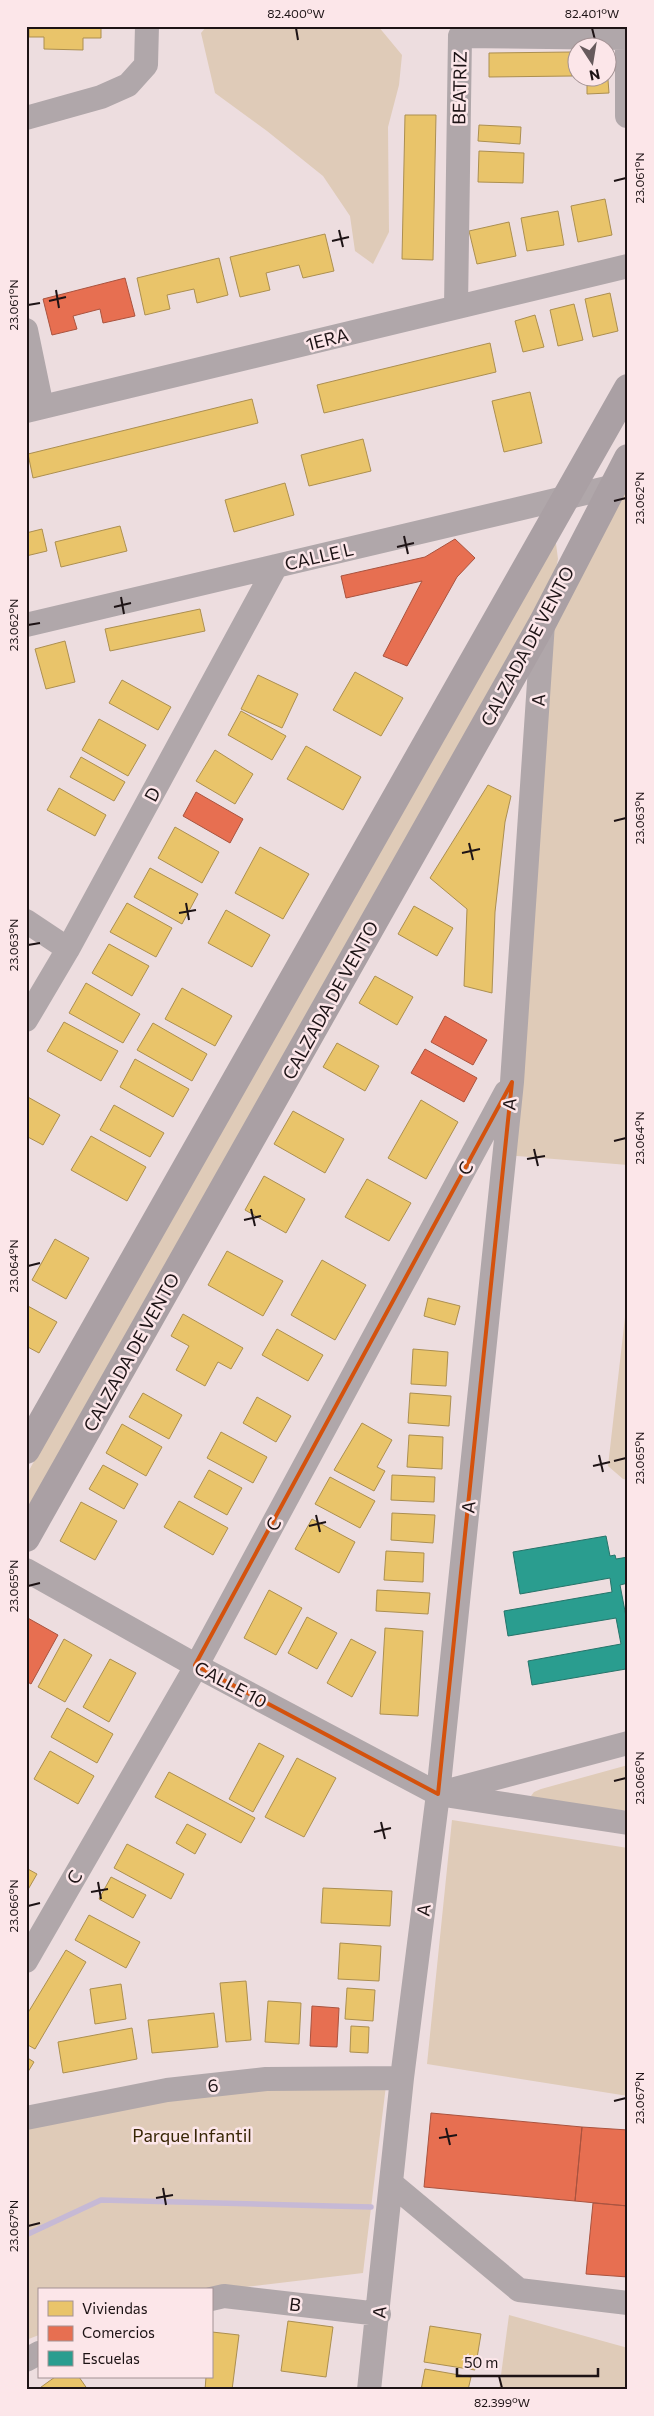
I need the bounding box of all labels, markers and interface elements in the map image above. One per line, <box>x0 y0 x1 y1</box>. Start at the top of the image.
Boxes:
text: 82.400°W <box>267 6 325 20</box>
text: 82.401°W <box>565 6 619 20</box>
north arrow <box>566 38 616 88</box>
street label: BEATRIZ <box>447 51 471 125</box>
text: N <box>588 66 602 85</box>
text: 23.061°N <box>632 153 646 203</box>
text: 23.061°N <box>6 280 20 330</box>
street label: 1ERA <box>304 323 350 355</box>
text: 23.062°N <box>632 472 646 524</box>
street label: CALLE L <box>283 537 355 575</box>
street label: CALZADA DE VENTO <box>476 562 578 730</box>
text: 23.062°N <box>6 599 20 651</box>
street label: A <box>527 693 549 707</box>
street label: D <box>139 783 165 805</box>
text: 23.063°N <box>632 792 646 844</box>
street label: CALZADA DE VENTO <box>277 917 383 1083</box>
text: 23.063°N <box>6 919 20 971</box>
street label: A <box>497 1097 521 1111</box>
text: 23.064°N <box>632 1112 646 1164</box>
street label: C <box>452 1157 478 1179</box>
text: 23.064°N <box>6 1240 20 1292</box>
street label: CALZADA DE VENTO <box>78 1269 184 1435</box>
text: 23.065°N <box>632 1432 646 1484</box>
street label: A <box>456 1500 480 1514</box>
street label: C <box>260 1513 286 1535</box>
text: 23.065°N <box>6 1560 20 1612</box>
street label: CALLE 10 <box>191 1656 271 1712</box>
text: 23.066°N <box>632 1752 646 1805</box>
street label: C <box>61 1866 87 1888</box>
text: 23.066°N <box>6 1880 20 1933</box>
street label: A <box>411 1902 435 1918</box>
text: 23.067°N <box>632 2072 646 2124</box>
street label: 6 <box>206 2073 220 2097</box>
park label: Parque Infantil <box>132 2124 252 2146</box>
text: 23.067°N <box>6 2200 20 2252</box>
legend <box>38 2288 212 2378</box>
street label: B <box>288 2292 302 2316</box>
text: Viviendas <box>82 2299 148 2317</box>
street label: A <box>367 2305 391 2319</box>
text: Comercios <box>82 2323 155 2341</box>
scale bar <box>457 2346 598 2378</box>
text: Escuelas <box>82 2349 140 2367</box>
text: 50 m <box>464 2353 498 2371</box>
text: 82.399°W <box>474 2395 530 2409</box>

